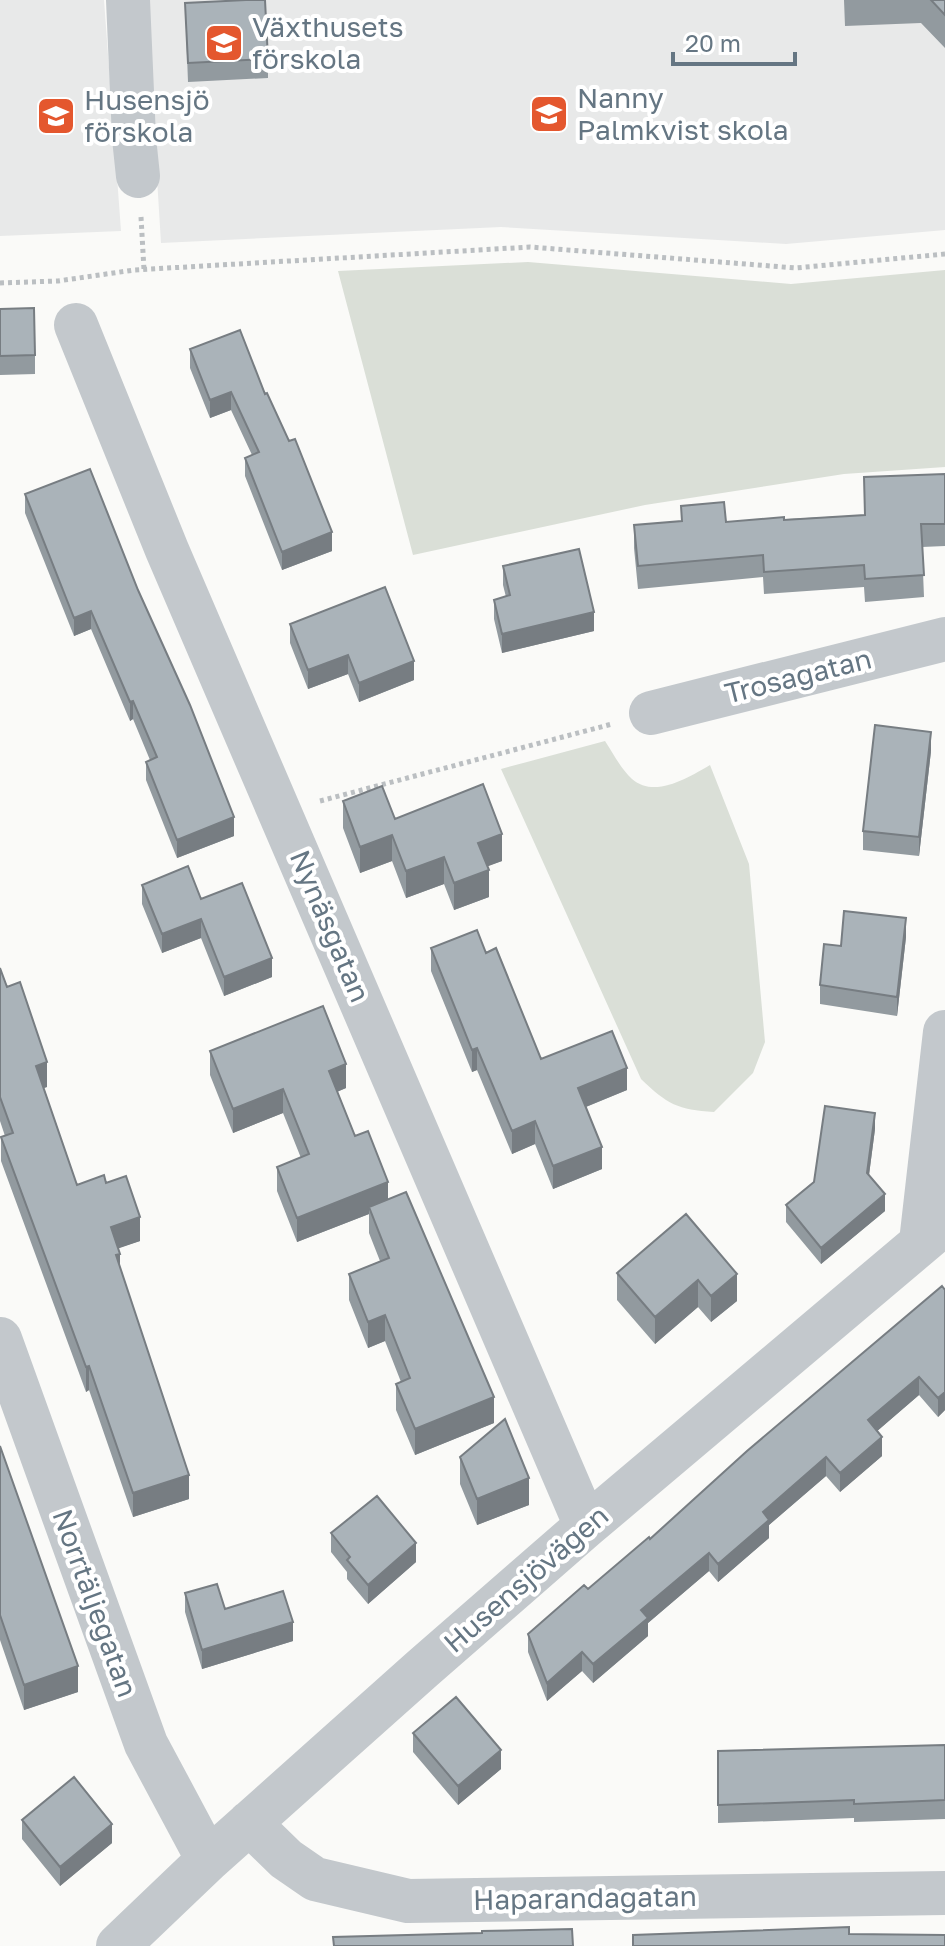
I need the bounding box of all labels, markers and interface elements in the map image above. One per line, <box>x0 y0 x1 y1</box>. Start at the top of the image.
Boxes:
place label: Växthusets förskola <box>252 10 404 75</box>
scale bar <box>673 16 795 66</box>
school or university icon: Växthusets förskola <box>203 22 245 64</box>
text: 20 m <box>685 28 741 57</box>
place label: Nanny Palmkvist skola <box>577 81 789 146</box>
place label: Husensjö förskola <box>84 83 210 148</box>
school or university icon: Nanny Palmkvist skola <box>528 93 570 135</box>
school or university icon: Husensjö förskola <box>35 95 77 137</box>
street label: Trosagatan <box>721 641 875 710</box>
street label: Nynäsgatan <box>284 845 377 1007</box>
street label: Husensjövägen <box>437 1498 615 1659</box>
street label: Norrtäljegatan <box>46 1505 145 1701</box>
street label: Haparandagatan <box>473 1879 697 1916</box>

